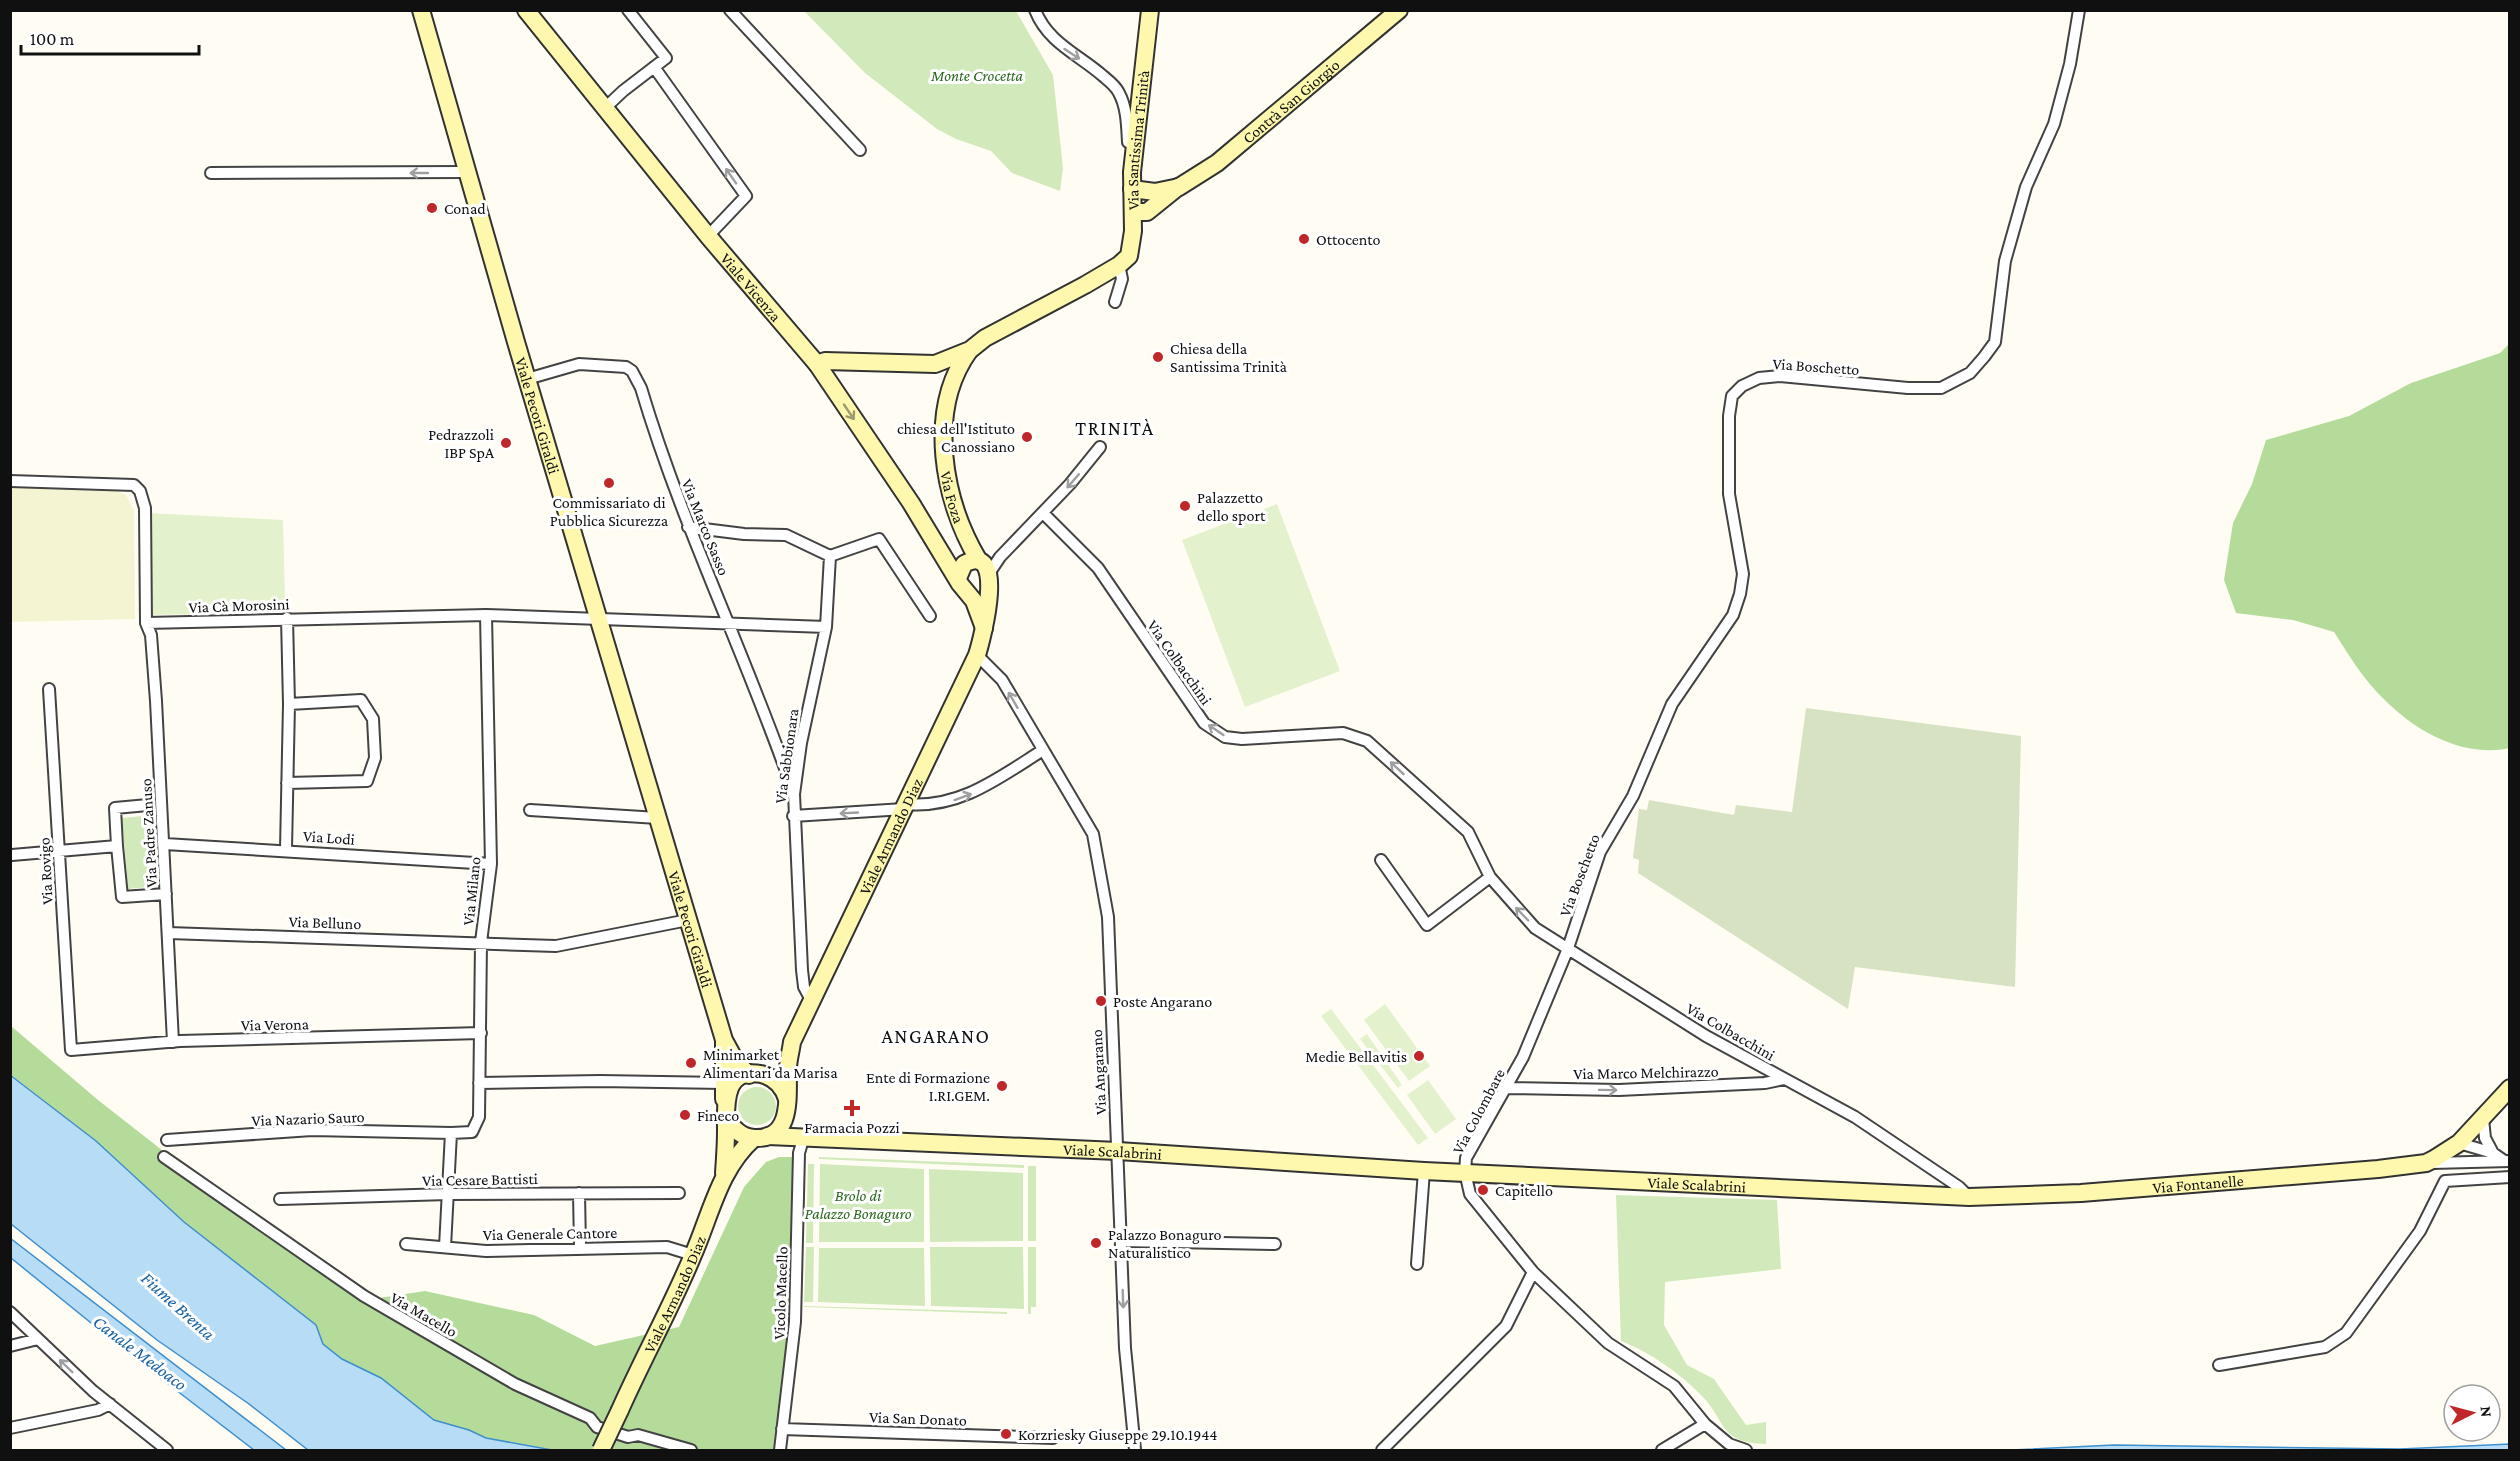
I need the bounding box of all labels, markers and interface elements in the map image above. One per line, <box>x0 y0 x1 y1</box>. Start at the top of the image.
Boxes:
scale bar <box>21 18 200 56</box>
text: 100 m <box>30 29 75 49</box>
one-way arrow <box>1063 48 1080 60</box>
street label: Contrà San Giorgio <box>1239 56 1343 147</box>
park label: Monte Crocetta <box>930 67 1024 84</box>
street label: Via Santissima Trinità <box>1124 69 1152 210</box>
one-way arrow <box>409 167 429 179</box>
one-way arrow <box>725 168 737 184</box>
place label: Conad <box>444 200 486 217</box>
marker: Conad <box>425 201 439 215</box>
place label: Ottocento <box>1316 231 1381 248</box>
marker: Ottocento <box>1297 232 1311 246</box>
street label: Viale Vicenza <box>717 250 785 325</box>
place label: Chiesa della Santissima Trinità <box>1170 340 1288 375</box>
marker: Chiesa della Santissima Trinità <box>1151 350 1165 364</box>
street label: Viale Pecori Giraldi <box>512 355 563 476</box>
street label: Via Boschetto <box>1772 355 1860 378</box>
one-way arrow <box>844 403 856 420</box>
district label: TRINITÀ <box>1075 417 1155 439</box>
place label: chiesa dell'Istituto Canossiano <box>897 420 1015 455</box>
place label: Pedrazzoli IBP SpA <box>428 426 495 462</box>
marker: chiesa dell'Istituto Canossiano <box>1020 430 1034 444</box>
marker: Pedrazzoli IBP SpA <box>499 436 513 450</box>
street label: Via Foza <box>937 470 968 526</box>
one-way arrow <box>1066 473 1080 488</box>
marker: Commissariato di Pubblica Sicurezza <box>602 476 616 490</box>
street label: Via Marco Sasso <box>678 477 733 578</box>
place label: Palazzetto dello sport <box>1197 489 1266 525</box>
place label: Commissariato di Pubblica Sicurezza <box>550 494 669 529</box>
marker: Palazzetto dello sport <box>1178 499 1192 513</box>
street label: Via Cà Morosini <box>188 595 290 616</box>
street label: Via Colbacchini <box>1144 617 1215 708</box>
one-way arrow <box>1006 692 1018 709</box>
street label: Via Sabbionara <box>771 707 802 805</box>
one-way arrow <box>1208 724 1224 736</box>
one-way arrow <box>1389 761 1404 775</box>
street label: Viale Armando Diaz <box>856 775 926 897</box>
street label: Via Padre Zanuso <box>137 778 160 888</box>
one-way arrow <box>953 790 972 801</box>
one-way arrow <box>839 808 859 819</box>
street label: Via Lodi <box>302 827 355 848</box>
street label: Via Boschetto <box>1556 831 1603 919</box>
street label: Via Rovigo <box>35 837 57 905</box>
street label: Via Milano <box>459 856 484 926</box>
street label: Viale Pecori Giraldi <box>665 869 716 990</box>
one-way arrow <box>1515 907 1529 922</box>
street label: Via Belluno <box>288 913 362 932</box>
place label: Poste Angarano <box>1113 993 1212 1011</box>
marker: Poste Angarano <box>1094 994 1108 1008</box>
street label: Via Colbacchini <box>1684 999 1778 1064</box>
street label: Via Verona <box>241 1015 310 1034</box>
district label: ANGARANO <box>882 1025 991 1047</box>
street label: Via Angarano <box>1088 1029 1110 1115</box>
place label: Minimarket Alimentari da Marisa <box>703 1046 838 1081</box>
place label: Medie Bellavitis <box>1305 1048 1407 1065</box>
marker: Medie Bellavitis <box>1412 1049 1426 1063</box>
marker: Minimarket Alimentari da Marisa <box>684 1056 698 1070</box>
street label: Via Marco Melchirazzo <box>1573 1063 1719 1082</box>
street label: Via Colombare <box>1449 1066 1508 1157</box>
place label: Ente di Formazione I.RI.GEM. <box>866 1069 990 1104</box>
marker: Ente di Formazione I.RI.GEM. <box>995 1079 1009 1093</box>
one-way arrow <box>1597 1084 1617 1096</box>
marker: Farmacia Pozzi <box>845 1101 859 1115</box>
place label: Fineco <box>697 1107 739 1124</box>
street label: Via Nazario Sauro <box>251 1108 365 1129</box>
marker: Fineco <box>678 1108 692 1122</box>
place label: Farmacia Pozzi <box>804 1119 900 1136</box>
street label: Viale Scalabrini <box>1063 1141 1162 1163</box>
street label: Via Cesare Battisti <box>422 1170 538 1189</box>
street label: Via Fontanelle <box>2152 1172 2244 1196</box>
street label: Viale Scalabrini <box>1647 1174 1746 1195</box>
place label: Capitello <box>1495 1182 1553 1200</box>
marker: Capitello <box>1476 1183 1490 1197</box>
park label: Brolo di Palazzo Bonaguro <box>804 1187 912 1223</box>
street label: Via Generale Cantore <box>483 1224 617 1243</box>
place label: Palazzo Bonaguro Naturalistico <box>1108 1226 1222 1261</box>
street label: Viale Armando Diaz <box>640 1233 709 1356</box>
marker: Palazzo Bonaguro Naturalistico <box>1089 1236 1103 1250</box>
street label: Vicolo Macello <box>770 1246 791 1340</box>
water label: Fiume Brenta <box>137 1268 219 1344</box>
street label: Via Macello <box>387 1289 460 1340</box>
one-way arrow <box>1118 1289 1129 1309</box>
water label: Canale Medoaco <box>89 1311 191 1395</box>
one-way arrow <box>59 1358 74 1373</box>
north arrow <box>2442 1383 2502 1443</box>
text: N <box>2477 1405 2495 1418</box>
street label: Via San Donato <box>869 1408 967 1429</box>
place label: Korzriesky Giuseppe 29.10.1944 <box>1018 1426 1217 1444</box>
marker: Korzriesky Giuseppe 29.10.1944 <box>999 1427 1013 1441</box>

